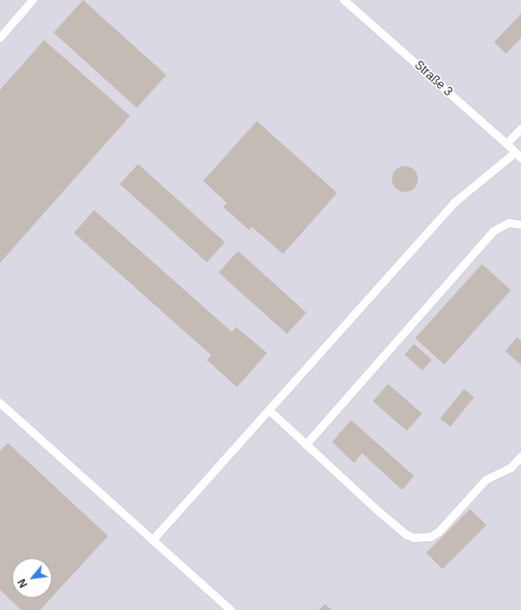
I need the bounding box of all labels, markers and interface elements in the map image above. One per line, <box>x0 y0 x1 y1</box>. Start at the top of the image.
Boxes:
street label: Straße 3 <box>411 58 455 100</box>
north arrow <box>12 558 52 598</box>
text: N <box>15 577 30 590</box>

